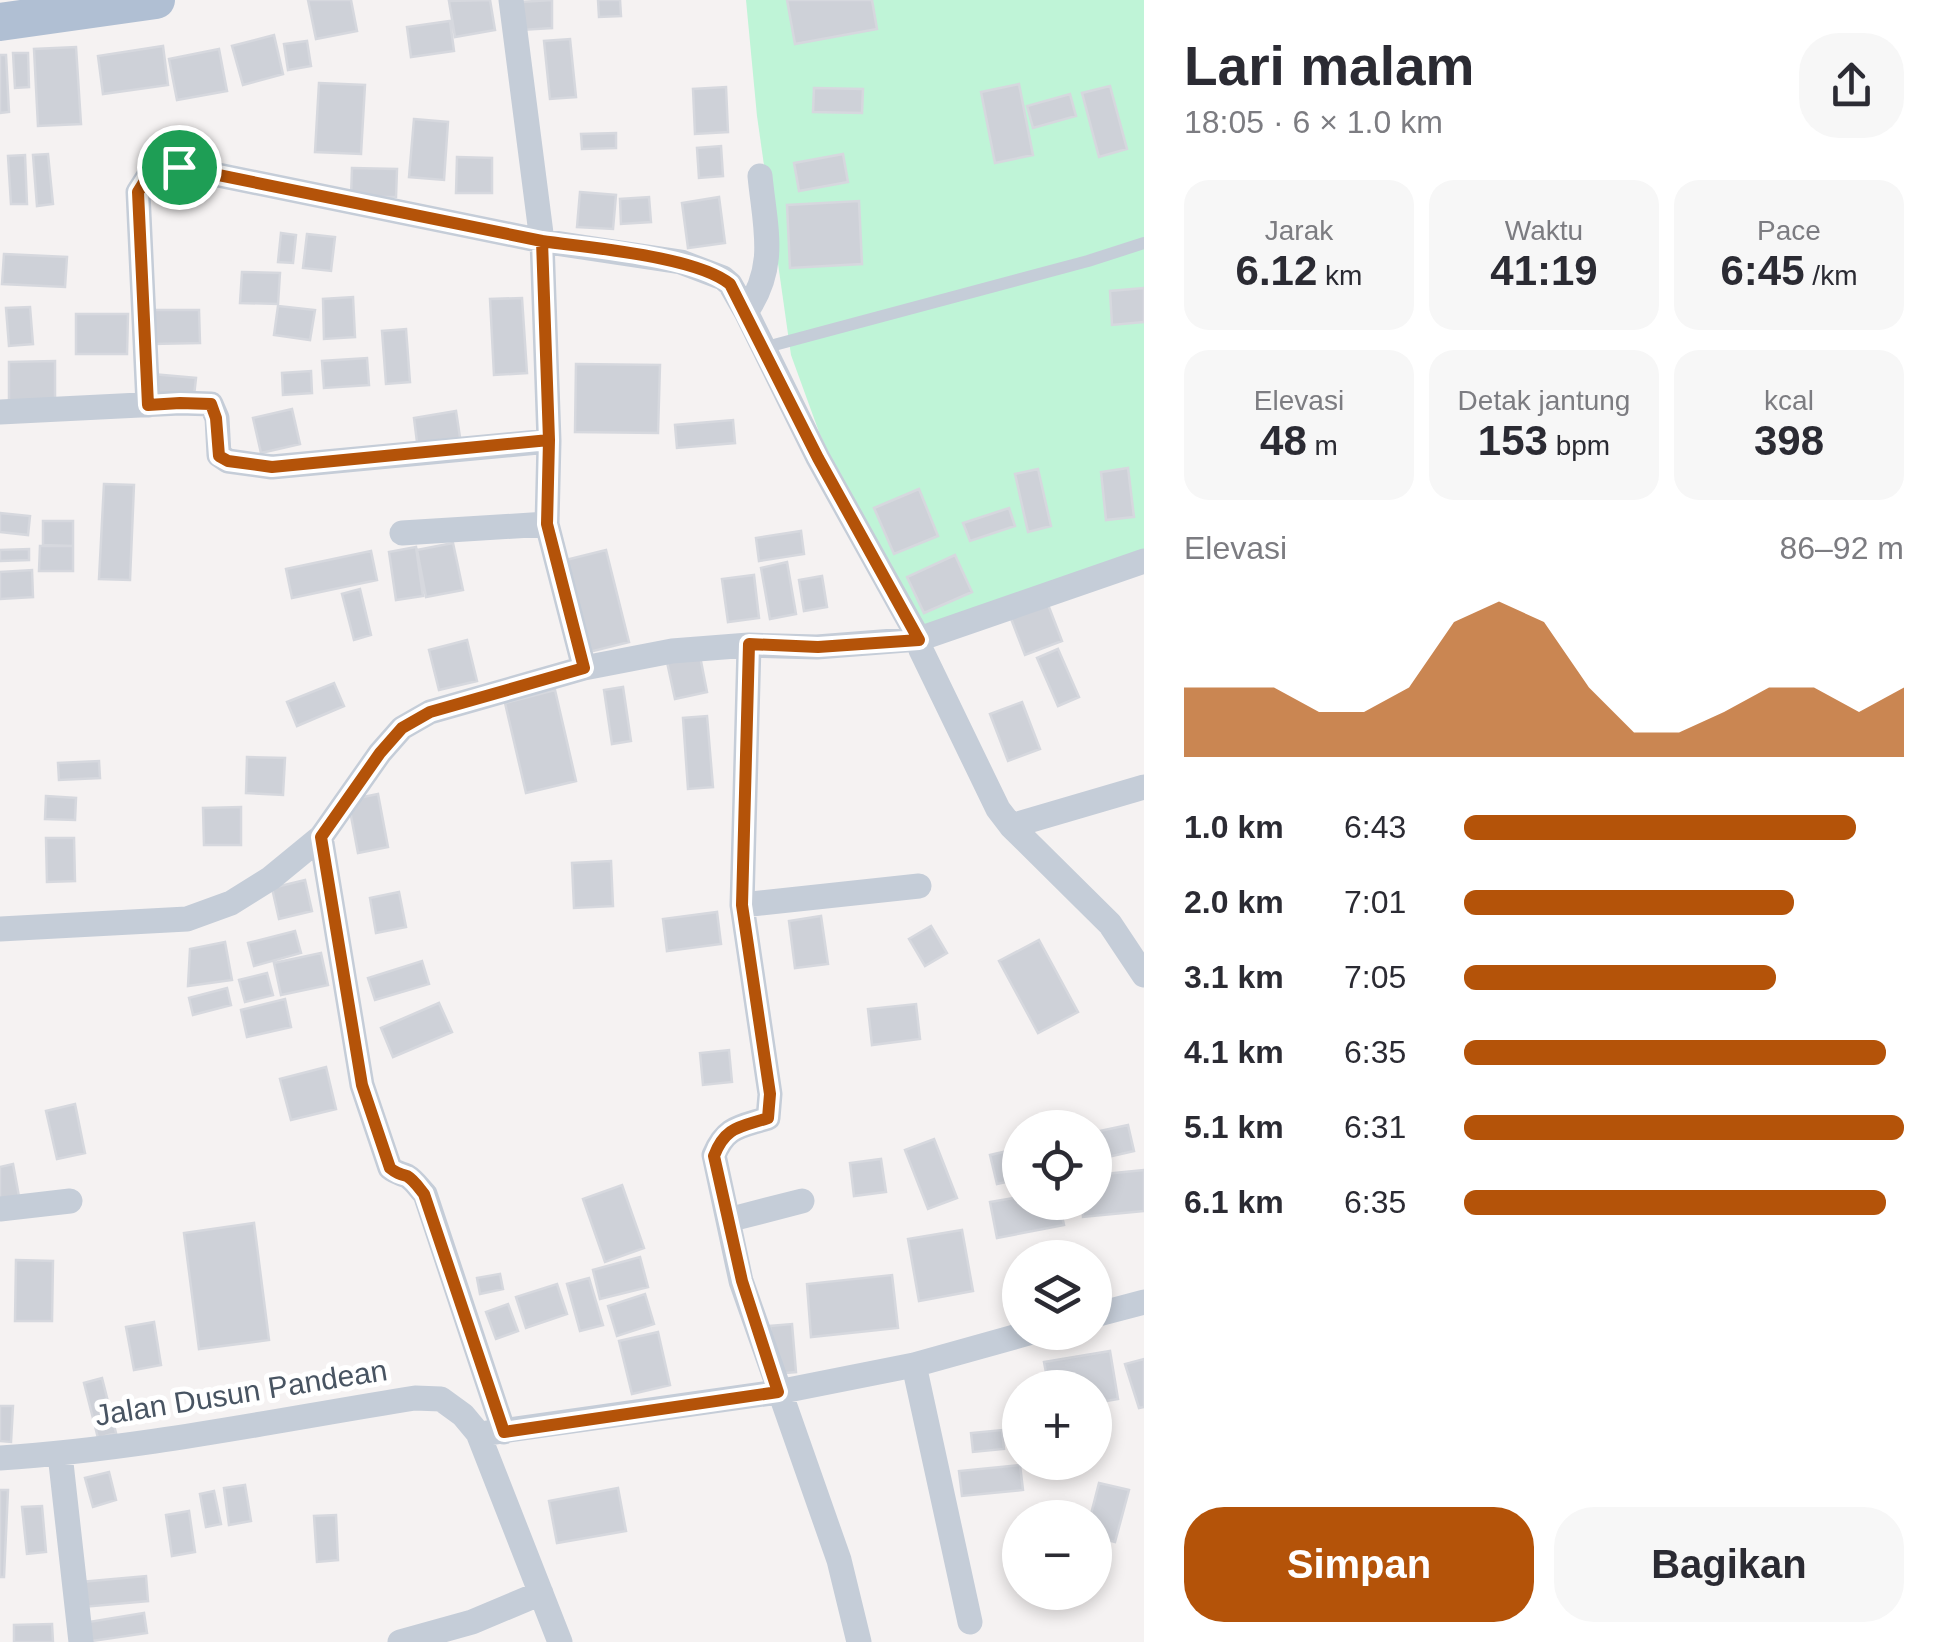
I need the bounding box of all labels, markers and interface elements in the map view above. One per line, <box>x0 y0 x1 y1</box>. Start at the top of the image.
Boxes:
button: share <box>1799 33 1904 138</box>
text: Lari malam <box>1184 35 1474 97</box>
text: 18:05 · 6 × 1.0 km <box>1184 104 1443 140</box>
pin <box>137 125 222 210</box>
icon: arrive <box>152 140 207 195</box>
text: Jarak <box>1265 215 1333 246</box>
text: Waktu <box>1505 215 1583 246</box>
text: Pace <box>1757 215 1821 246</box>
text: 6.12 <box>1236 247 1317 294</box>
text: 41:19 <box>1490 247 1598 294</box>
text: 6:45 <box>1721 247 1805 294</box>
text: km <box>1317 260 1362 291</box>
text: /km <box>1805 260 1857 291</box>
text: Elevasi <box>1254 385 1344 416</box>
text: Detak jantung <box>1458 385 1630 416</box>
text: kcal <box>1764 385 1814 416</box>
text: 48 <box>1260 417 1307 464</box>
text: 153 <box>1478 417 1548 464</box>
text: 398 <box>1754 417 1824 464</box>
text: m <box>1307 430 1338 461</box>
text: bpm <box>1548 430 1610 461</box>
text: Elevasi <box>1184 530 1287 566</box>
text: 86–92 m <box>1779 530 1904 566</box>
text: 1.0 km <box>1184 809 1284 845</box>
text: 6:43 <box>1344 809 1406 845</box>
text: 2.0 km <box>1184 884 1284 920</box>
text: 7:01 <box>1344 884 1406 920</box>
text: 3.1 km <box>1184 959 1284 995</box>
text: 7:05 <box>1344 959 1406 995</box>
text: 4.1 km <box>1184 1034 1284 1070</box>
text: 6:35 <box>1344 1034 1406 1070</box>
text: 5.1 km <box>1184 1109 1284 1145</box>
text: 6:31 <box>1344 1109 1406 1145</box>
map controls <box>1002 1110 1112 1610</box>
button: locate <box>1002 1110 1112 1220</box>
text: 6.1 km <box>1184 1184 1284 1220</box>
text: 6:35 <box>1344 1184 1406 1220</box>
button: layers <box>1002 1240 1112 1350</box>
street label: Jalan Dusun Pandean <box>93 1353 389 1432</box>
button: + <box>1002 1370 1112 1480</box>
button: − <box>1002 1500 1112 1610</box>
button: Simpan <box>1184 1507 1534 1622</box>
button: Bagikan <box>1554 1507 1904 1622</box>

